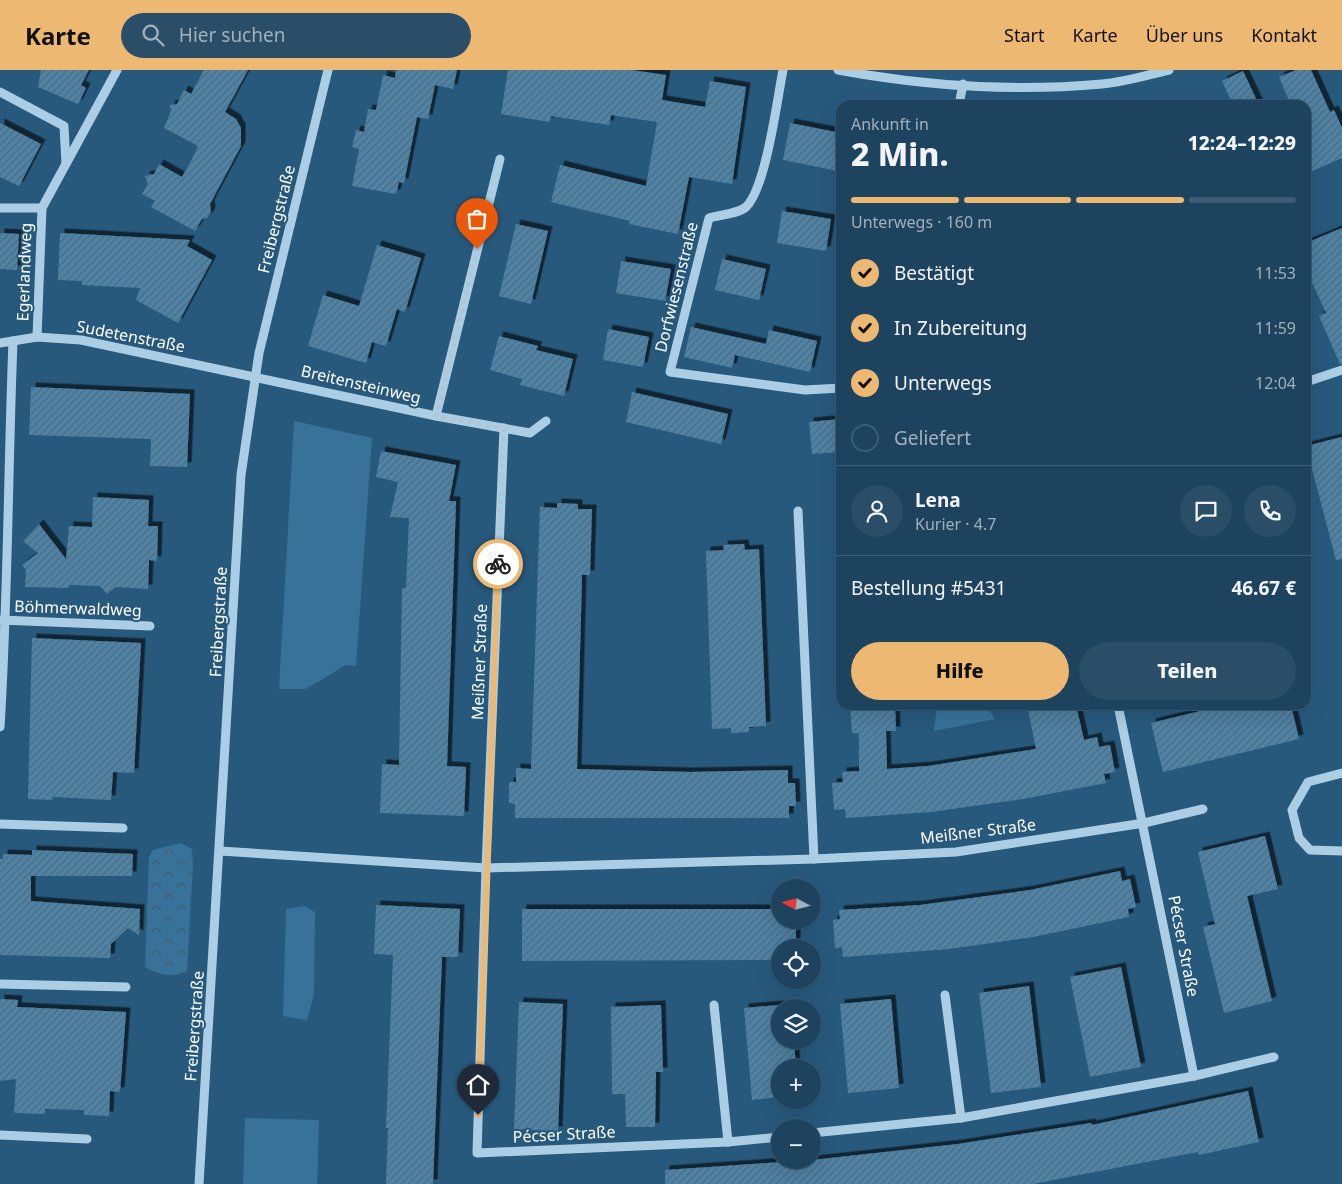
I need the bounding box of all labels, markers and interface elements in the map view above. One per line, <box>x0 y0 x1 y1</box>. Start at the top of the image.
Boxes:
search box <box>121 13 471 58</box>
text: Karte <box>25 19 91 52</box>
icon: search <box>139 21 167 49</box>
text: Hier suchen <box>179 22 285 48</box>
text: Start <box>1004 23 1044 47</box>
text: Karte <box>1072 23 1118 47</box>
text: Über uns <box>1146 23 1223 47</box>
text: Kontakt <box>1251 23 1317 47</box>
text: Ankunft in <box>851 113 929 135</box>
text: 12:24–12:29 <box>1188 130 1296 156</box>
text: 2 Min. <box>851 132 949 175</box>
street label: Freibergstraße <box>252 163 300 275</box>
pin <box>456 198 498 249</box>
icon: bag <box>463 205 491 233</box>
text: Unterwegs · 160 m <box>851 211 992 233</box>
street label: Dorfwiesenstraße <box>649 220 703 354</box>
street label: Egerlandweg <box>11 222 37 322</box>
icon: check <box>851 259 879 287</box>
text: Bestätigt <box>894 260 974 286</box>
text: 11:53 <box>1255 262 1296 284</box>
icon: check <box>851 314 879 342</box>
street label: Sudetenstraße <box>75 315 187 357</box>
text: In Zubereitung <box>894 315 1027 341</box>
text: 11:59 <box>1255 317 1296 339</box>
street label: Breitensteinweg <box>299 360 423 408</box>
icon: check <box>851 369 879 397</box>
text: Unterwegs <box>894 370 992 396</box>
text: 12:04 <box>1255 372 1296 394</box>
text: Geliefert <box>894 425 971 451</box>
button: person <box>851 485 903 537</box>
button: chat <box>1180 485 1232 537</box>
button: phone <box>1244 485 1296 537</box>
text: Lena <box>915 487 961 513</box>
text: Kurier · 4.7 <box>915 513 996 535</box>
courier <box>473 539 523 589</box>
icon: bike <box>484 550 512 578</box>
street label: Freibergstraße <box>204 566 232 678</box>
text: Bestellung #5431 <box>851 575 1006 601</box>
text: 46.67 € <box>1231 575 1296 601</box>
street label: Böhmerwaldweg <box>14 595 142 621</box>
street label: Meißner Straße <box>466 603 492 721</box>
button: Hilfe <box>851 642 1069 700</box>
button: Teilen <box>1079 642 1296 700</box>
street label: Meißner Straße <box>919 813 1037 849</box>
north arrow <box>771 879 821 929</box>
map controls <box>771 879 821 1169</box>
street label: Pécser Straße <box>1163 893 1205 999</box>
button: locate <box>771 939 821 989</box>
street label: Freibergstraße <box>179 970 209 1082</box>
button: layers <box>771 999 821 1049</box>
button: + <box>771 1059 821 1109</box>
pin <box>457 1064 499 1115</box>
icon: home <box>464 1071 492 1099</box>
button: − <box>771 1119 821 1169</box>
street label: Pécser Straße <box>512 1120 616 1148</box>

